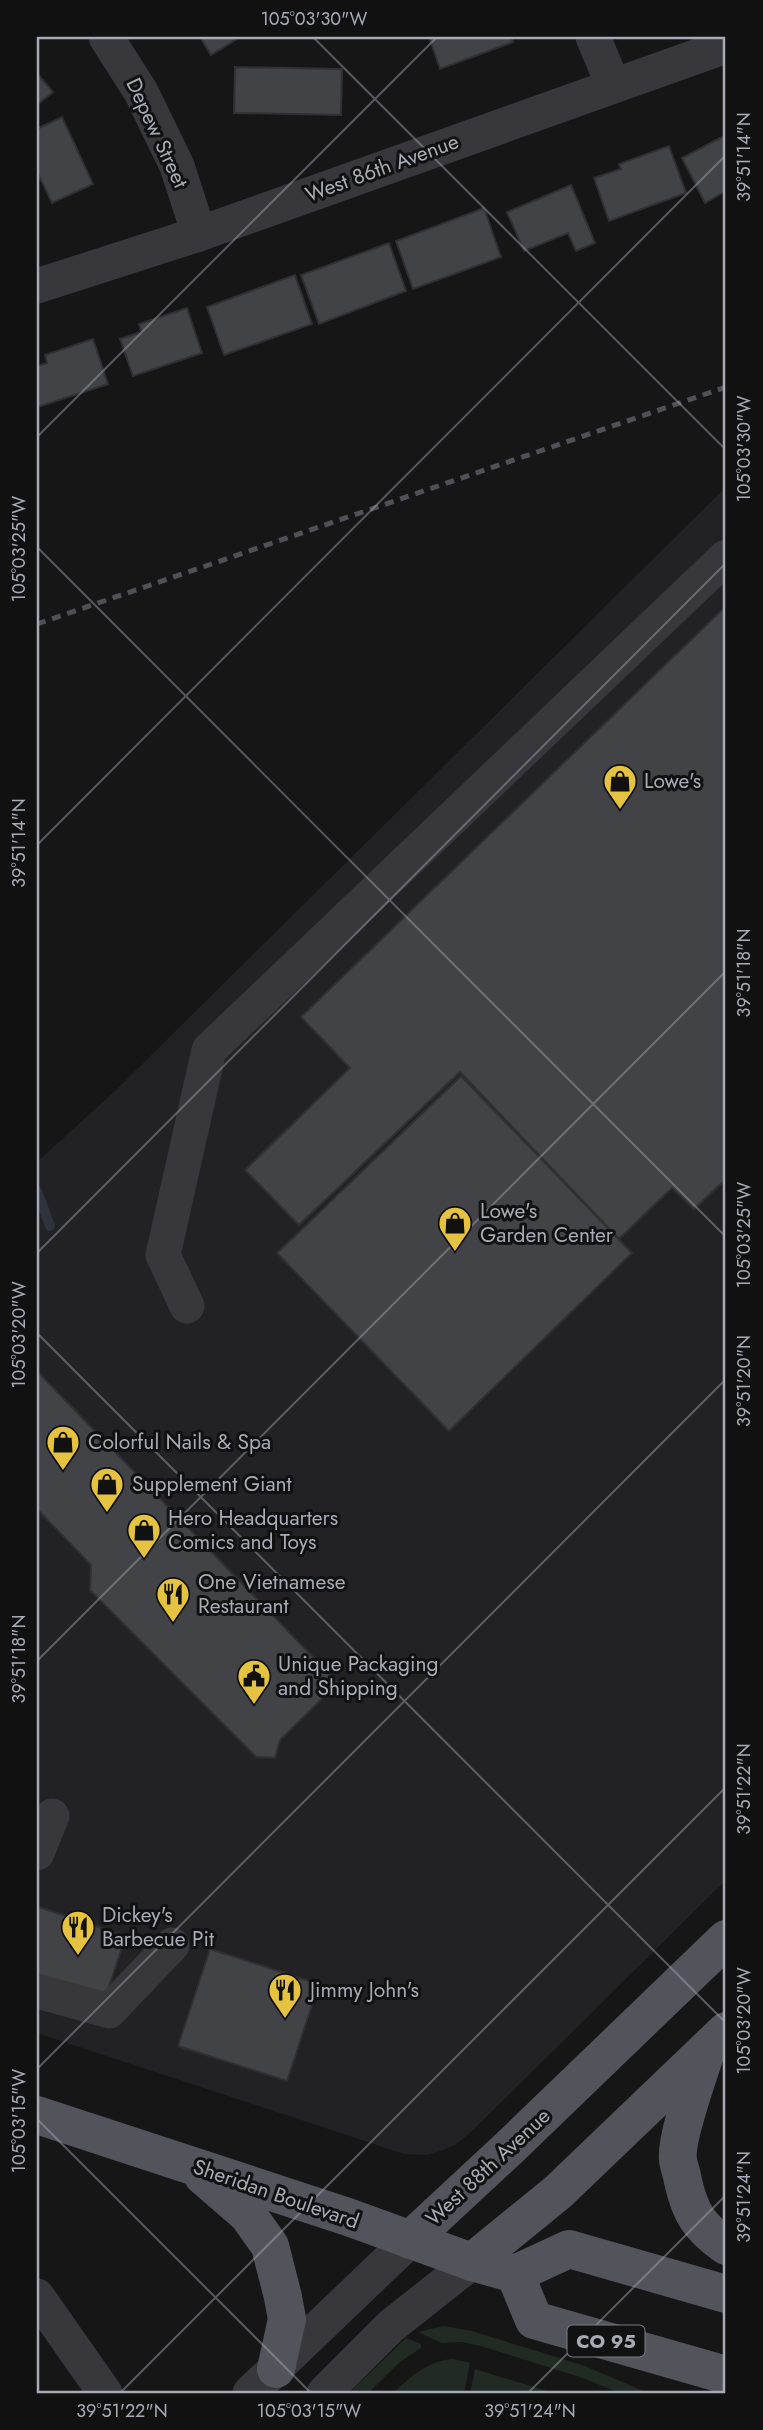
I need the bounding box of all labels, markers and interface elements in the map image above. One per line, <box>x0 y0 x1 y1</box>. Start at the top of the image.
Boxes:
text: 105°03'30"W <box>261 6 367 32</box>
street label: Depew Street <box>118 73 196 193</box>
text: 39°51'14"N <box>731 112 757 202</box>
street label: West 86th Avenue <box>301 126 463 210</box>
text: 105°03'30"W <box>731 396 757 502</box>
text: 105°03'25"W <box>6 496 32 602</box>
shop icon: Lowe's <box>601 762 639 811</box>
place label: Lowe's <box>644 766 701 796</box>
text: 39°51'14"N <box>6 798 32 888</box>
text: 39°51'18"N <box>731 929 757 1017</box>
text: 105°03'25"W <box>731 1182 757 1288</box>
place label: Lowe's Garden Center <box>480 1196 614 1250</box>
shop icon: Lowe's Garden Center <box>436 1204 474 1253</box>
text: 105°03'20"W <box>6 1281 32 1389</box>
text: 39°51'20"N <box>731 1335 757 1427</box>
shop icon: Colorful Nails & Spa <box>44 1423 82 1472</box>
place label: Colorful Nails & Spa <box>88 1427 271 1457</box>
shop icon: Supplement Giant <box>88 1465 126 1514</box>
place label: Supplement Giant <box>132 1469 292 1499</box>
place label: Hero Headquarters Comics and Toys <box>168 1503 338 1557</box>
shop icon: Hero Headquarters Comics and Toys <box>125 1511 163 1560</box>
place label: One Vietnamese Restaurant <box>198 1567 346 1621</box>
restaurant icon: One Vietnamese Restaurant <box>154 1575 192 1624</box>
text: 39°51'18"N <box>6 1615 32 1703</box>
place label: Unique Packaging and Shipping <box>278 1649 439 1703</box>
public building icon: Unique Packaging and Shipping <box>235 1657 273 1706</box>
text: 39°51'22"N <box>731 1743 757 1835</box>
place label: Dickey's Barbecue Pit <box>102 1900 214 1954</box>
restaurant icon: Dickey's Barbecue Pit <box>59 1908 97 1957</box>
text: 105°03'20"W <box>731 1967 757 2075</box>
restaurant icon: Jimmy John's <box>266 1971 304 2020</box>
place label: Jimmy John's <box>307 1975 419 2005</box>
text: 105°03'15"W <box>6 2069 32 2173</box>
street label: West 88th Avenue <box>419 2101 557 2233</box>
text: 39°51'24"N <box>731 2151 757 2243</box>
street label: Sheridan Boulevard <box>189 2152 363 2236</box>
road number: CO 95 <box>568 2326 644 2356</box>
text: 39°51'22"N <box>76 2398 168 2424</box>
text: 105°03'15"W <box>257 2398 361 2424</box>
text: 39°51'24"N <box>484 2398 576 2424</box>

